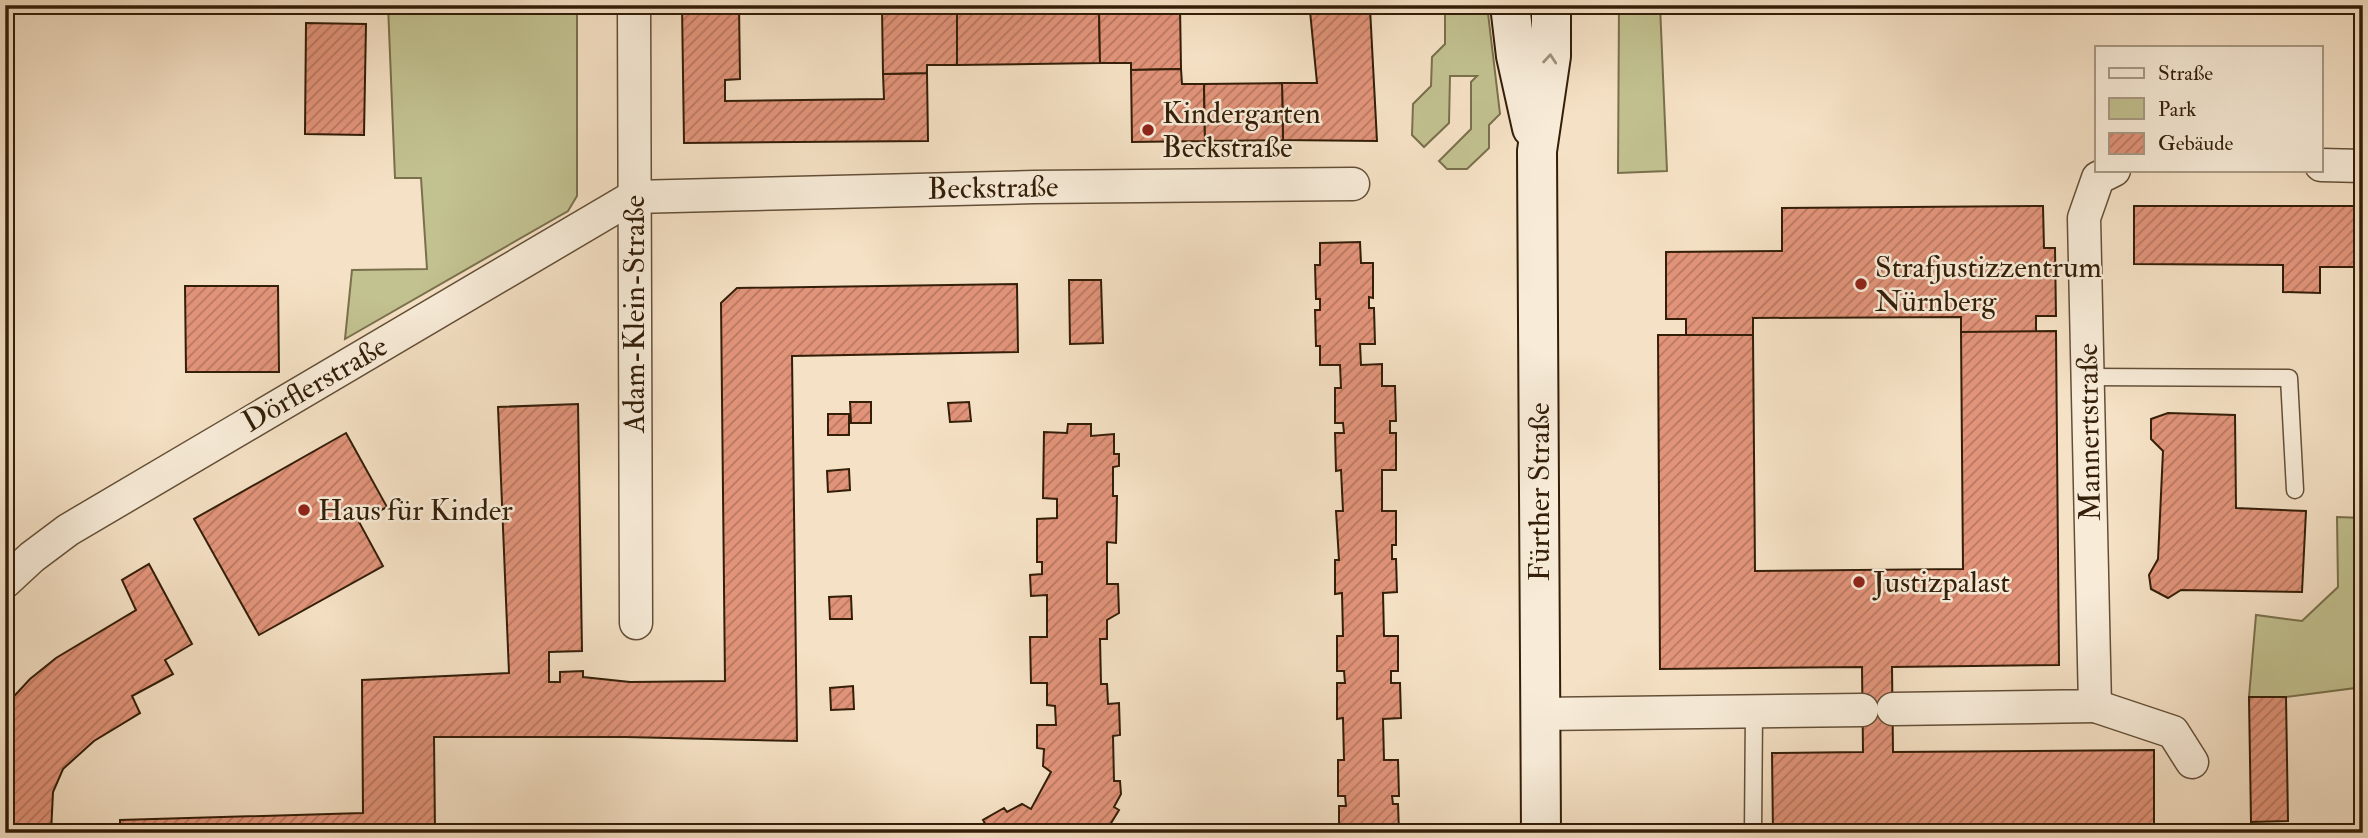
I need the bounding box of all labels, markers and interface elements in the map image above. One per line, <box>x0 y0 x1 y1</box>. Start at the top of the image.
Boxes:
legend <box>2095 46 2322 172</box>
one-way arrow <box>1542 53 1557 64</box>
text: Straße <box>2158 60 2213 87</box>
place label: Kindergarten Beckstraße <box>1162 95 1321 166</box>
text: Park <box>2158 96 2196 123</box>
marker: Kindergarten Beckstraße <box>1140 122 1156 138</box>
text: Gebäude <box>2158 130 2234 157</box>
street label: Beckstraße <box>927 168 1059 208</box>
street label: Adam-Klein-Straße <box>616 195 653 434</box>
place label: Strafjustizzentrum Nürnberg <box>1875 249 2102 320</box>
marker: Strafjustizzentrum Nürnberg <box>1853 276 1869 292</box>
street label: Dörflerstraße <box>236 328 394 440</box>
street label: Mannertstraße <box>2069 343 2109 521</box>
street label: Fürther Straße <box>1521 403 1558 581</box>
place label: Haus für Kinder <box>318 492 513 529</box>
marker: Haus für Kinder <box>296 502 312 518</box>
place label: Justizpalast <box>1872 564 2010 601</box>
marker: Justizpalast <box>1851 574 1867 590</box>

